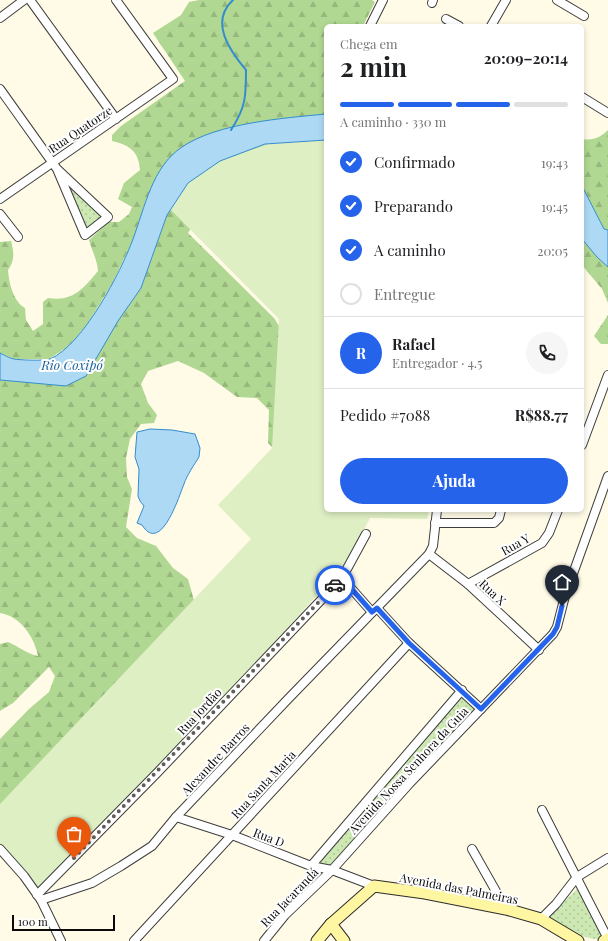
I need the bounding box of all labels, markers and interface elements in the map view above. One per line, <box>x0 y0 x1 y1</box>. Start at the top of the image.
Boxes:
text: Chega em <box>340 35 398 52</box>
text: 20:09–20:14 <box>484 48 568 68</box>
text: 2 min <box>340 49 407 84</box>
street label: Rua Quatorze <box>45 102 115 156</box>
text: A caminho · 330 m <box>340 113 446 130</box>
icon: check <box>340 151 362 173</box>
text: Confirmado <box>374 152 455 172</box>
text: 19:43 <box>541 154 568 171</box>
icon: check <box>340 195 362 217</box>
text: Preparando <box>374 196 453 216</box>
text: 19:45 <box>541 198 568 215</box>
icon: check <box>340 239 362 261</box>
text: A caminho <box>374 240 446 260</box>
text: 20:05 <box>537 242 568 259</box>
text: Entregue <box>374 284 436 304</box>
button: phone <box>526 332 568 374</box>
text: Rafael <box>392 334 435 354</box>
text: R <box>356 343 366 363</box>
text: Entregador · 4.5 <box>392 354 483 371</box>
water label: Rio Coxipó <box>40 356 103 373</box>
text: Pedido #7088 <box>340 405 430 425</box>
text: R$88.77 <box>515 405 568 425</box>
button: Ajuda <box>340 458 568 504</box>
street label: Rua Y <box>498 529 533 558</box>
courier <box>315 565 355 605</box>
pin <box>545 565 579 606</box>
icon: home <box>551 571 573 593</box>
icon: car <box>324 574 346 596</box>
street label: Rua X <box>476 576 510 609</box>
street label: Rua Jordão <box>173 684 225 738</box>
street label: Avenida Nossa Senhora da Guia <box>344 703 471 838</box>
street label: Alexandre Barros <box>177 719 253 799</box>
street label: Rua Santa Maria <box>227 747 299 821</box>
pin <box>57 817 91 858</box>
icon: bag <box>63 823 85 845</box>
street label: Rua D <box>251 824 287 850</box>
street label: Rua Jacarandá <box>257 864 321 930</box>
street label: Avenida das Palmeiras <box>397 868 520 907</box>
scale bar <box>12 913 115 932</box>
text: 100 m <box>18 914 48 929</box>

